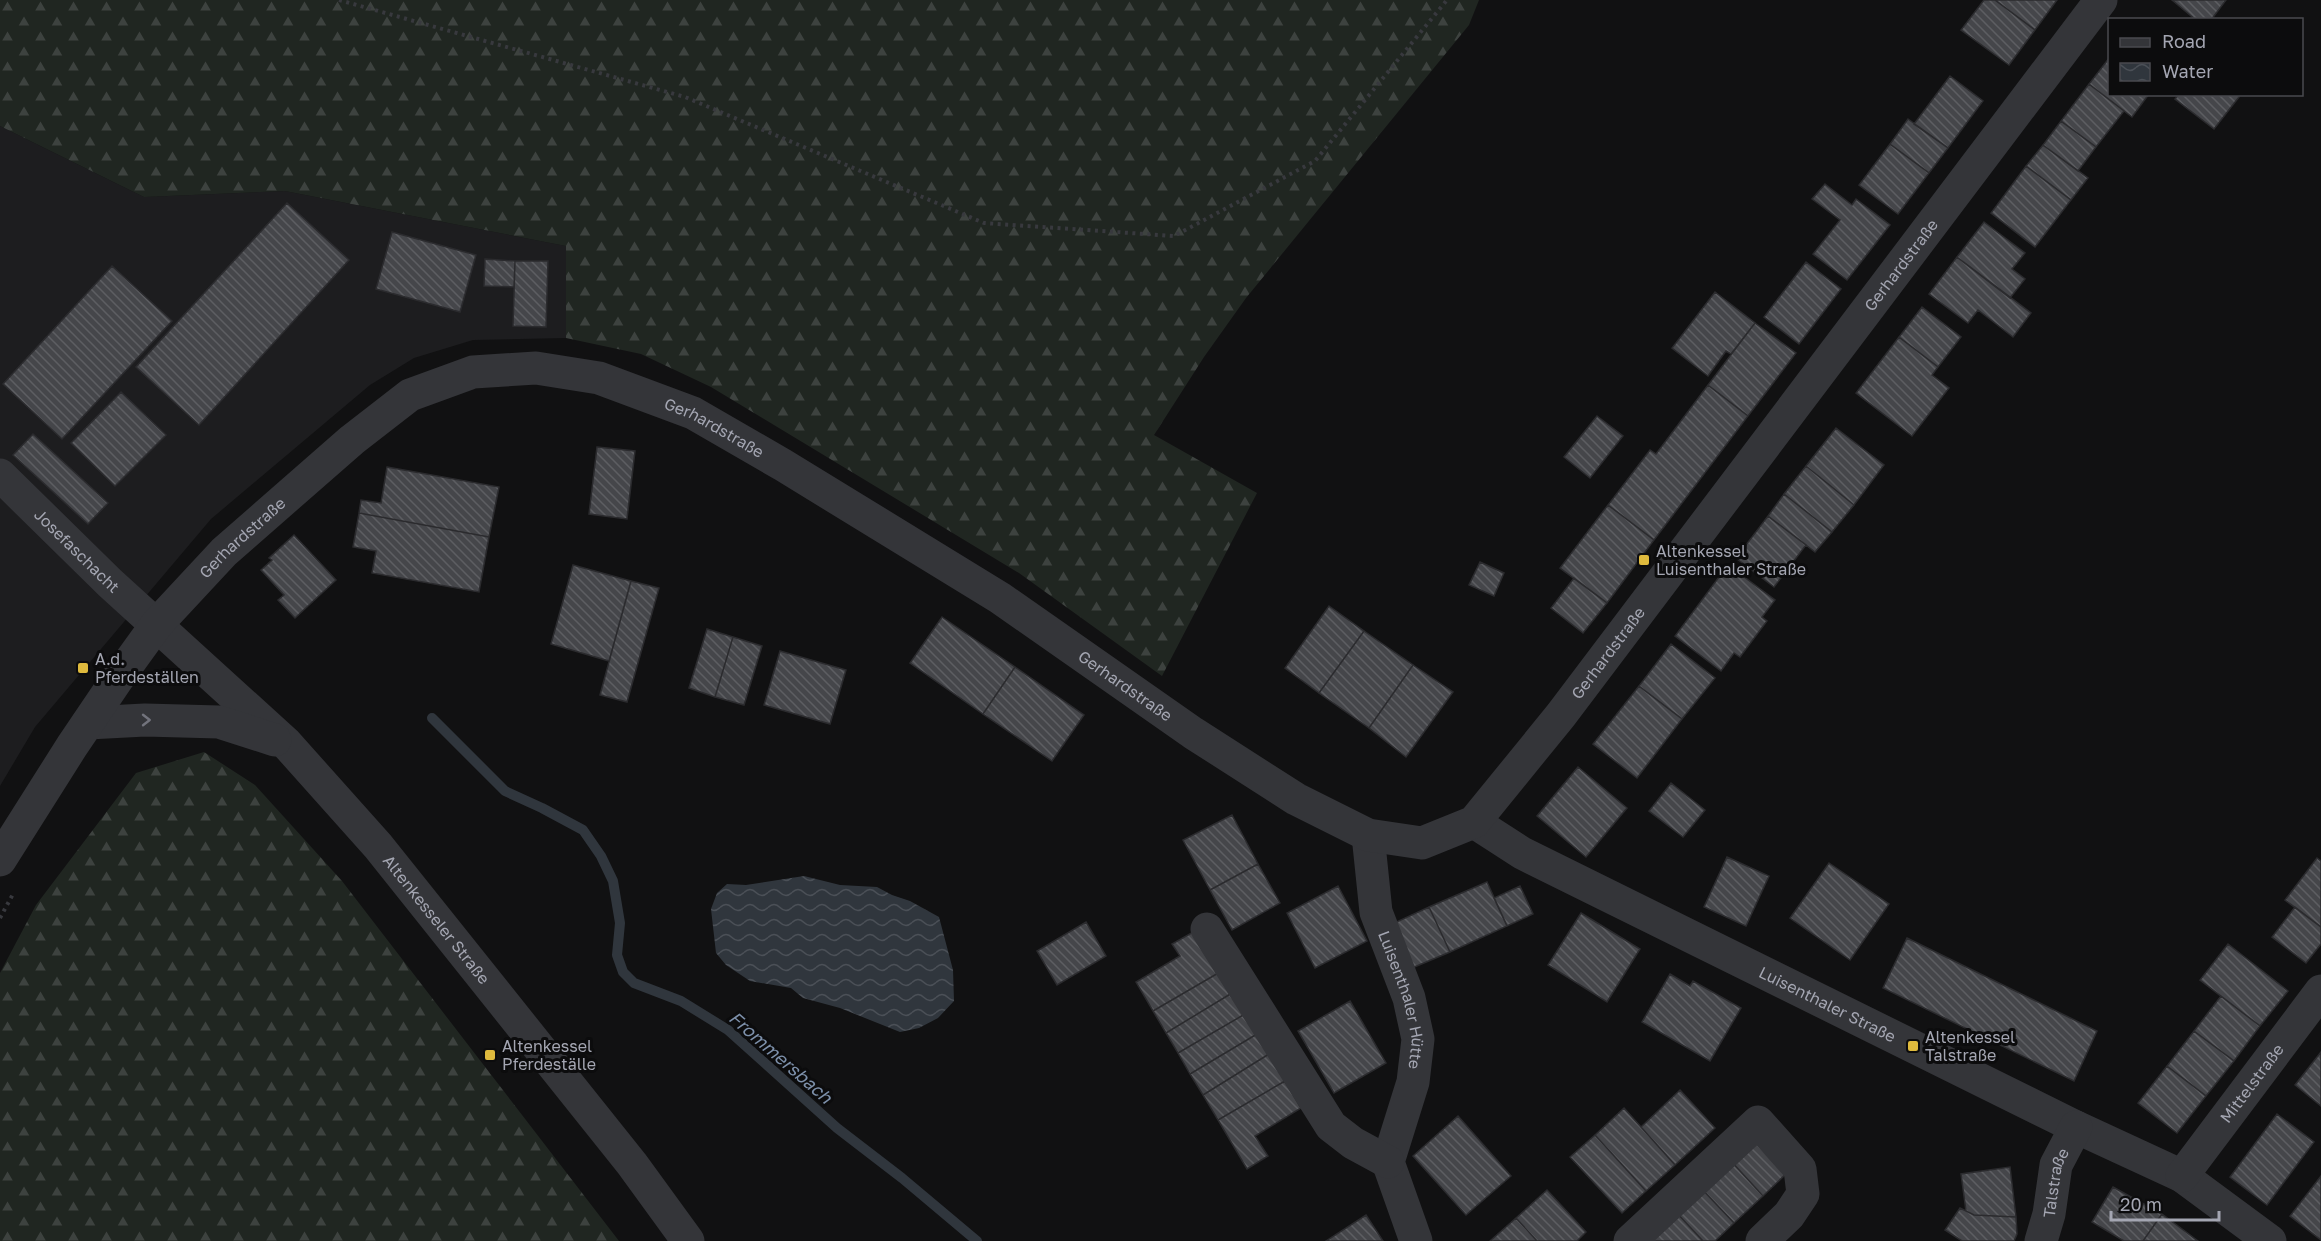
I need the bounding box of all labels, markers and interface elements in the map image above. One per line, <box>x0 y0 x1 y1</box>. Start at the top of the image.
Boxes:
legend <box>2108 18 2303 96</box>
text: Road <box>2162 30 2206 52</box>
text: Water <box>2162 60 2213 82</box>
street label: Gerhardstraße <box>1860 215 1942 315</box>
street label: Gerhardstraße <box>662 393 768 462</box>
street label: Gerhardstraße <box>195 493 289 582</box>
street label: Josefaschacht <box>30 504 124 597</box>
place label: Altenkessel Luisenthaler Straße <box>1656 541 1806 579</box>
marker: Altenkessel Luisenthaler Straße <box>1637 553 1651 567</box>
street label: Gerhardstraße <box>1567 603 1649 703</box>
street label: Gerhardstraße <box>1074 646 1176 725</box>
place label: A.d. Pferdeställen <box>95 649 199 687</box>
marker: A.d. Pferdeställen <box>76 661 90 675</box>
one-way arrow <box>142 714 151 727</box>
street label: Altenkesseler Straße <box>379 851 494 988</box>
street label: Luisenthaler Hütte <box>1374 928 1428 1070</box>
street label: Luisenthaler Straße <box>1756 962 1899 1046</box>
water label: Frommersbach <box>725 1006 838 1108</box>
place label: Altenkessel Talstraße <box>1925 1027 2015 1065</box>
place label: Altenkessel Pferdeställe <box>502 1036 596 1074</box>
marker: Altenkessel Talstraße <box>1906 1039 1920 1053</box>
street label: Mittelstraße <box>2216 1040 2288 1127</box>
marker: Altenkessel Pferdeställe <box>483 1048 497 1062</box>
street label: Talstraße <box>2039 1144 2073 1219</box>
scale bar <box>2111 1184 2219 1222</box>
text: 20 m <box>2120 1193 2162 1215</box>

